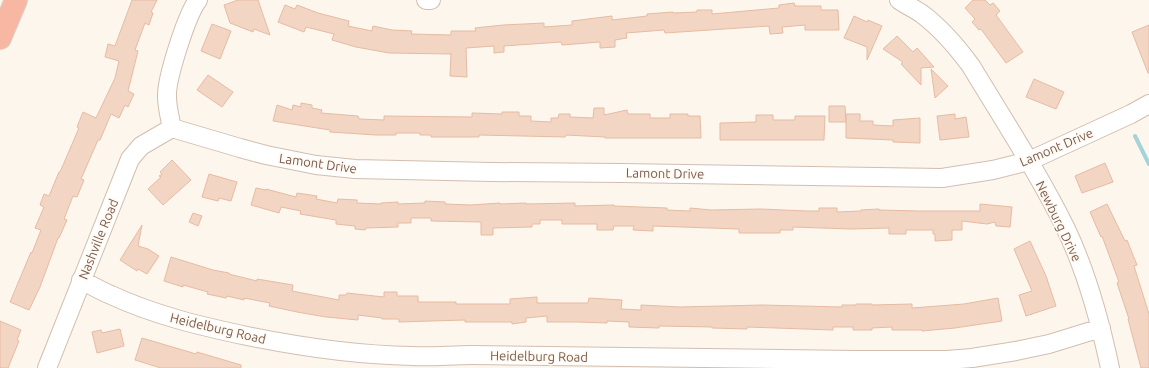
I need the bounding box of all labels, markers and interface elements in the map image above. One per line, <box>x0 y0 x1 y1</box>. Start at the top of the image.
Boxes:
street label: Lamont Drive <box>1017 125 1095 169</box>
street label: Lamont Drive <box>278 151 358 175</box>
street label: Lamont Drive <box>626 165 704 181</box>
street label: Newburg Drive <box>1033 179 1085 263</box>
street label: Nashville Road <box>76 197 120 281</box>
street label: Heidelburg Road <box>169 310 267 346</box>
street label: Heidelburg Road <box>490 348 588 364</box>

